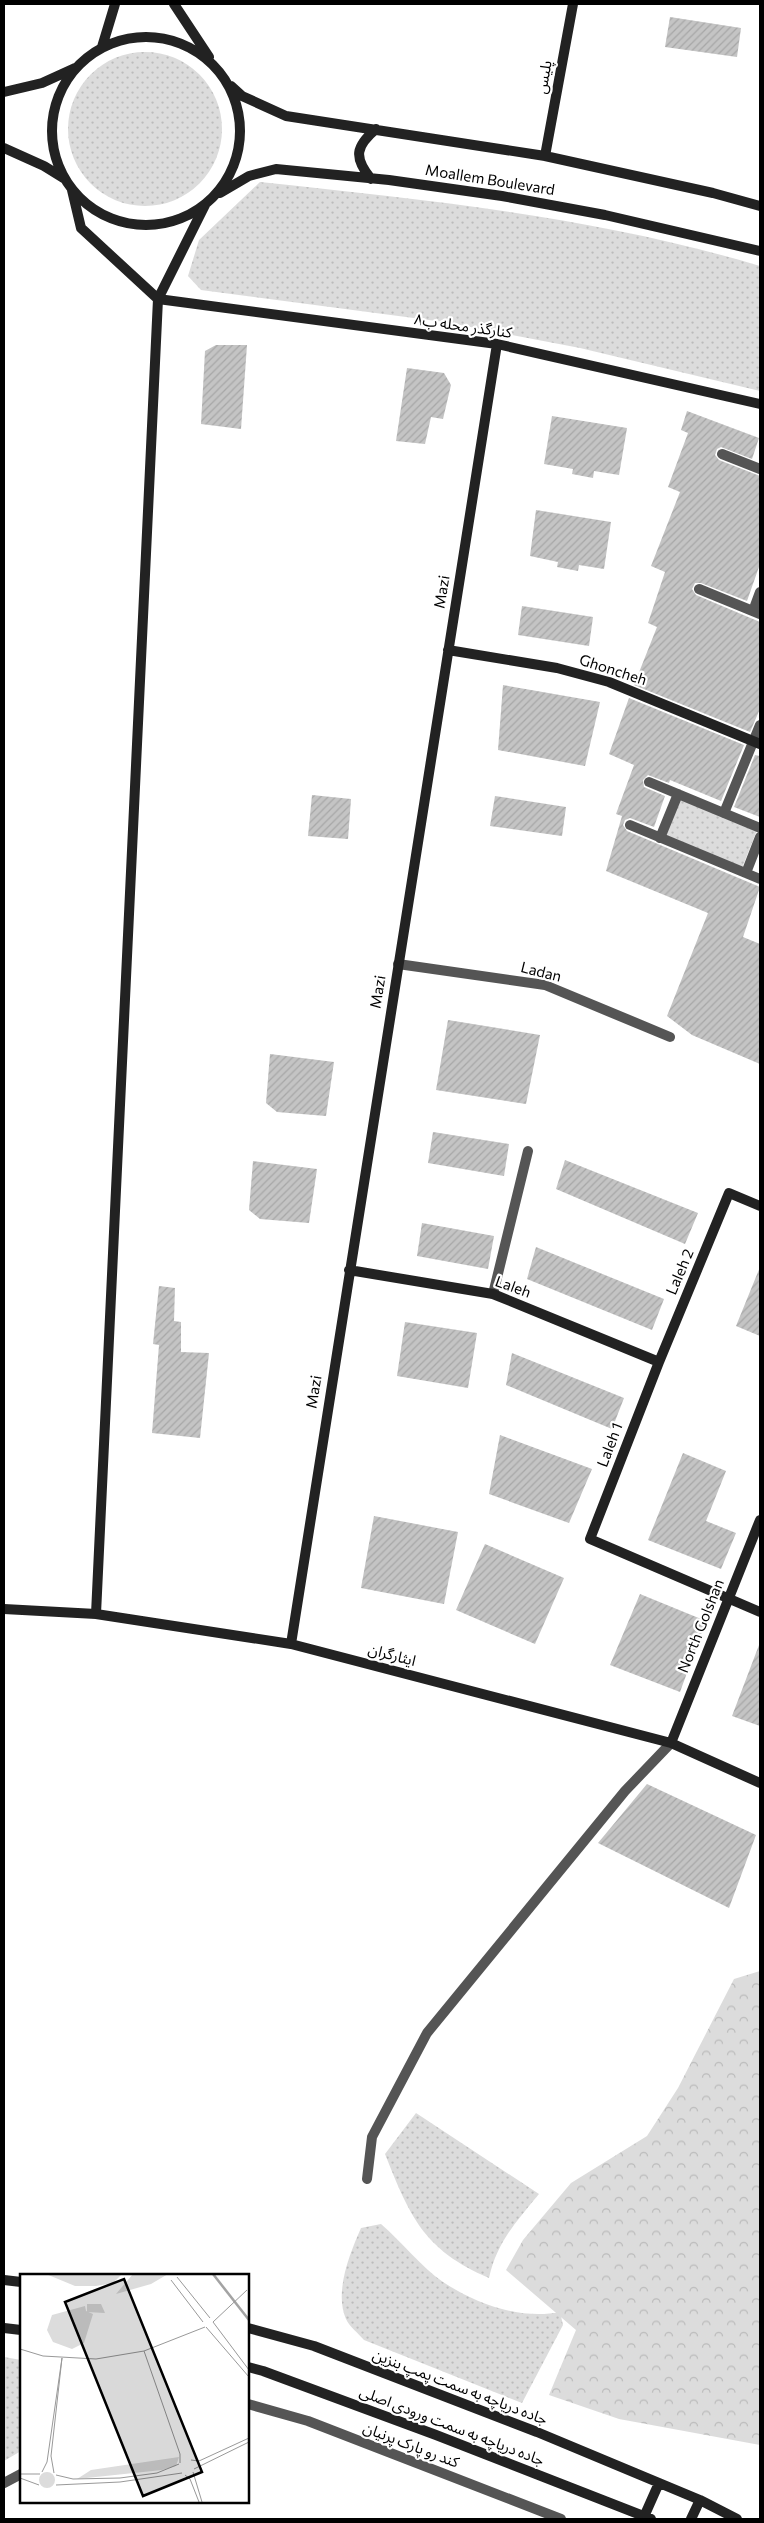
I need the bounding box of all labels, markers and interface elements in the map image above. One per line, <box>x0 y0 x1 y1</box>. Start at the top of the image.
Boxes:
street label: پلیس <box>531 59 557 95</box>
street label: Moallem Boulevard <box>424 160 556 198</box>
street label: کنارگذر محله ب۸ <box>413 309 514 342</box>
street label: Mazi <box>430 574 453 610</box>
street label: Ghoncheh <box>577 650 649 688</box>
street label: Ladan <box>519 957 564 985</box>
street label: Mazi <box>366 974 389 1010</box>
street label: Laleh 2 <box>661 1246 697 1297</box>
street label: Laleh <box>493 1271 534 1301</box>
street label: Mazi <box>302 1374 325 1410</box>
street label: Laleh 1 <box>592 1420 626 1469</box>
street label: North Golshan <box>673 1576 727 1675</box>
street label: ایثارگران <box>366 1639 418 1670</box>
inset map <box>20 2274 249 2503</box>
street label: جاده دریاچه به سمت پمپ بنزین <box>370 2344 550 2430</box>
street label: جاده دریاچه به سمت ورودی اصلی <box>357 2381 547 2471</box>
street label: کند رو پارک پرنیان <box>360 2418 463 2473</box>

